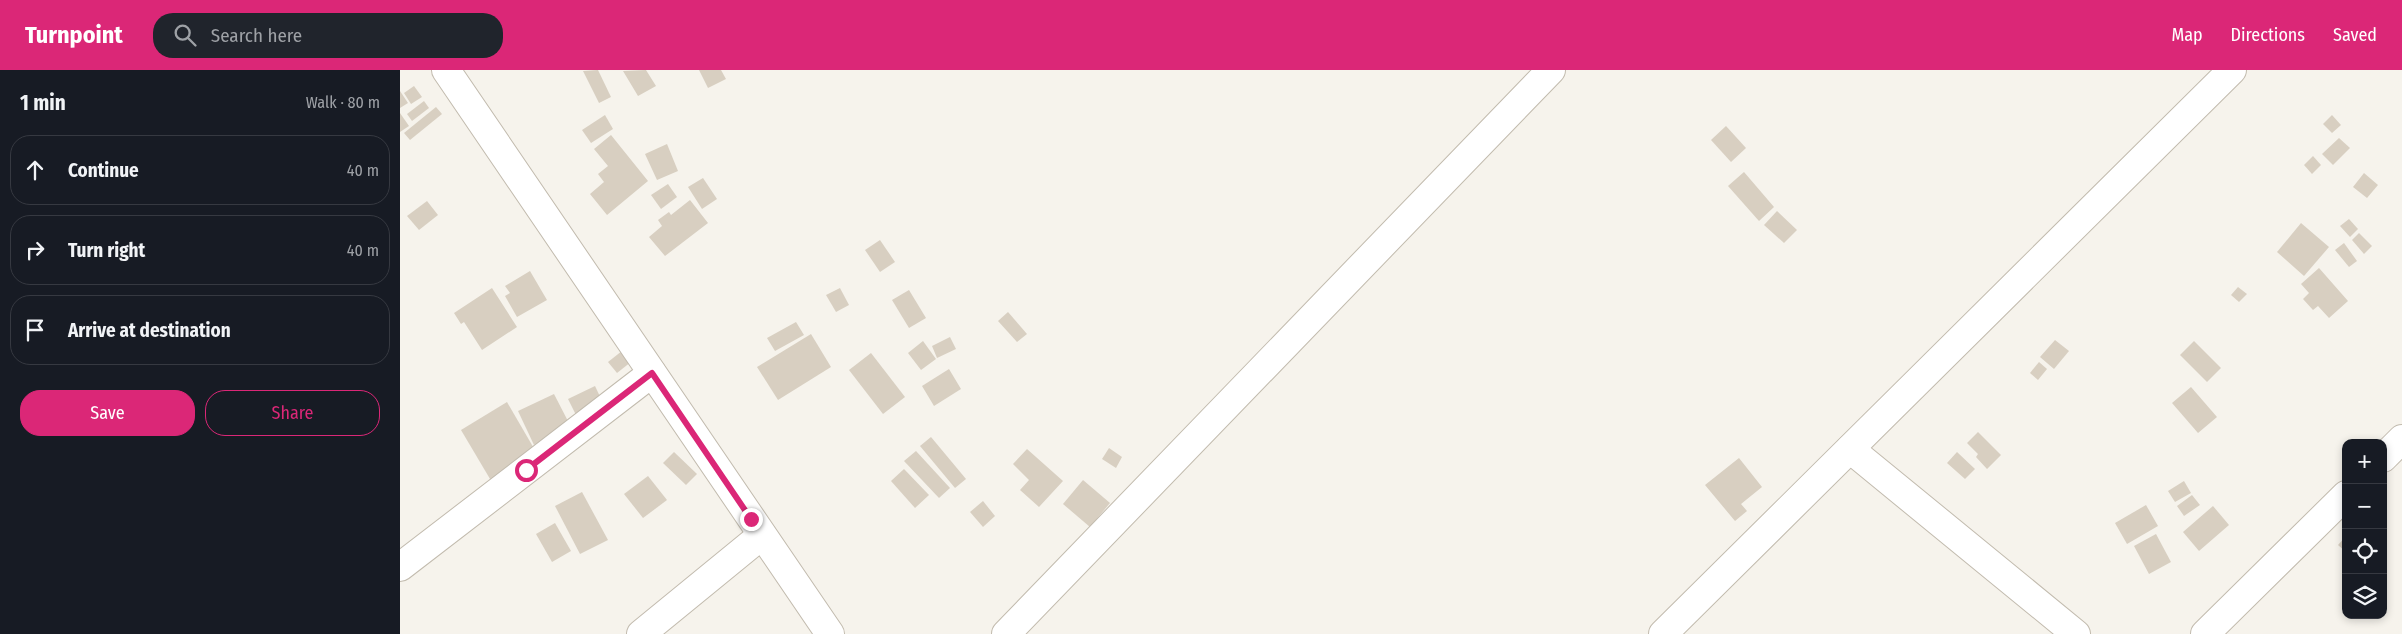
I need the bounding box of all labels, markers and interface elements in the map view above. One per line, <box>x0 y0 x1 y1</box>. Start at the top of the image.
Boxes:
search box <box>153 13 503 58</box>
text: Turnpoint <box>25 21 123 49</box>
icon: search <box>171 21 199 49</box>
text: Search here <box>211 24 302 47</box>
text: Map <box>2171 24 2203 46</box>
text: Directions <box>2231 24 2305 46</box>
text: Saved <box>2333 24 2377 46</box>
text: 1 min <box>20 90 66 116</box>
text: Walk · 80 m <box>306 93 380 112</box>
icon: ahead <box>21 156 49 184</box>
text: Continue <box>68 159 139 182</box>
text: 40 m <box>347 161 379 180</box>
icon: right <box>21 236 49 264</box>
text: Turn right <box>68 239 145 262</box>
text: 40 m <box>347 241 379 260</box>
icon: arrive <box>21 316 49 344</box>
text: Arrive at destination <box>68 319 231 342</box>
button: Save <box>20 390 195 436</box>
button: Share <box>205 390 380 436</box>
map controls <box>2342 439 2387 619</box>
button: + <box>2342 439 2387 484</box>
route start <box>515 459 538 482</box>
button: − <box>2342 484 2387 529</box>
route end <box>740 508 763 531</box>
button: locate <box>2342 529 2387 574</box>
button: layers <box>2342 574 2387 619</box>

